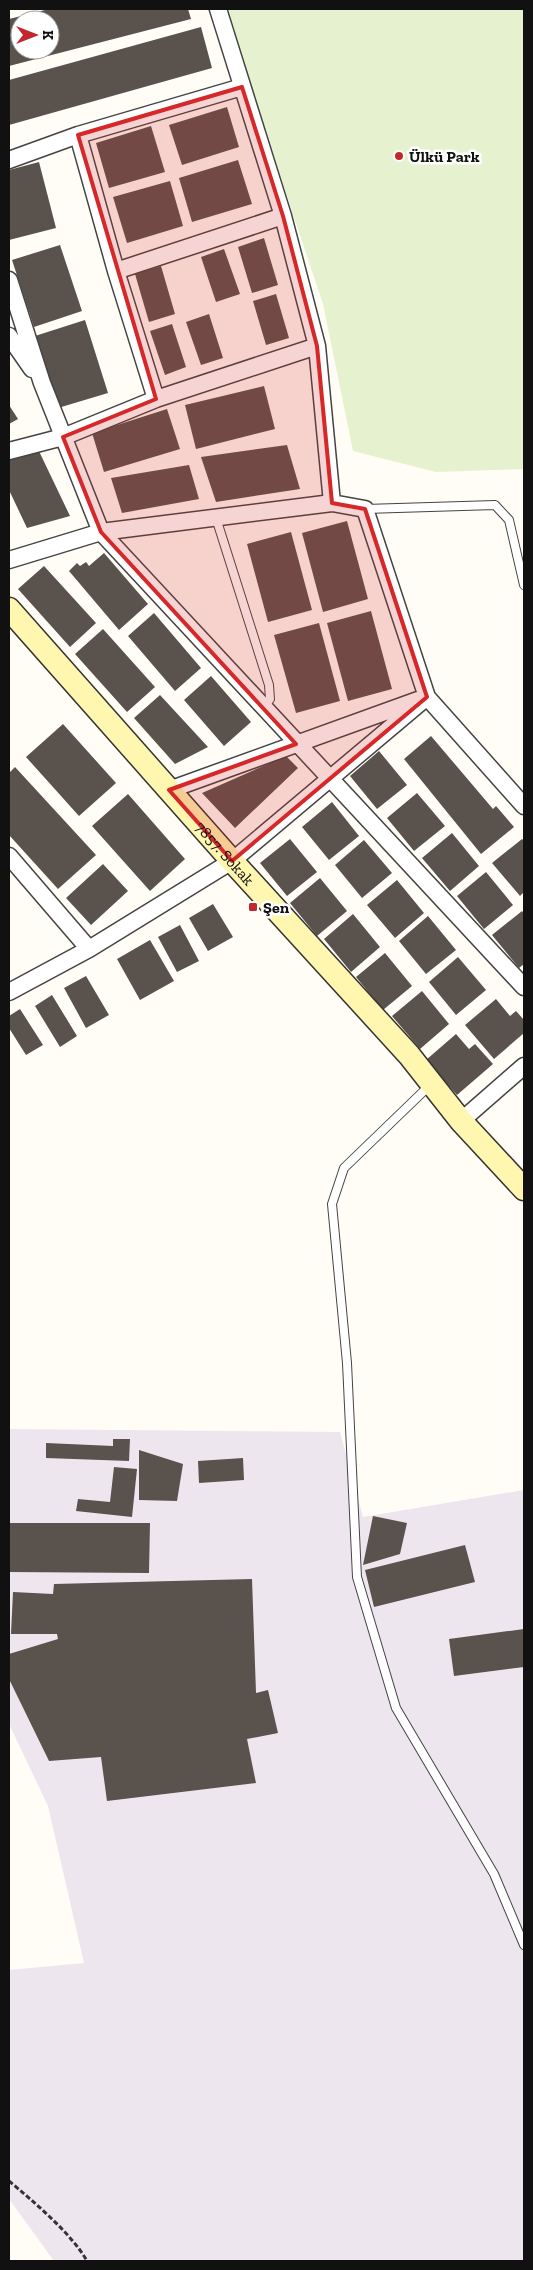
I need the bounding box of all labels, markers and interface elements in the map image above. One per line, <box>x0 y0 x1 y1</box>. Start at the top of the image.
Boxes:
north arrow <box>10 10 60 60</box>
text: K <box>39 30 56 40</box>
place label: Ülkü Park <box>409 147 480 166</box>
marker: Ülkü Park <box>393 150 405 162</box>
street label: 7857. Sokak <box>191 817 259 890</box>
place label: Şen <box>263 898 290 917</box>
marker: Şen <box>247 901 259 913</box>

